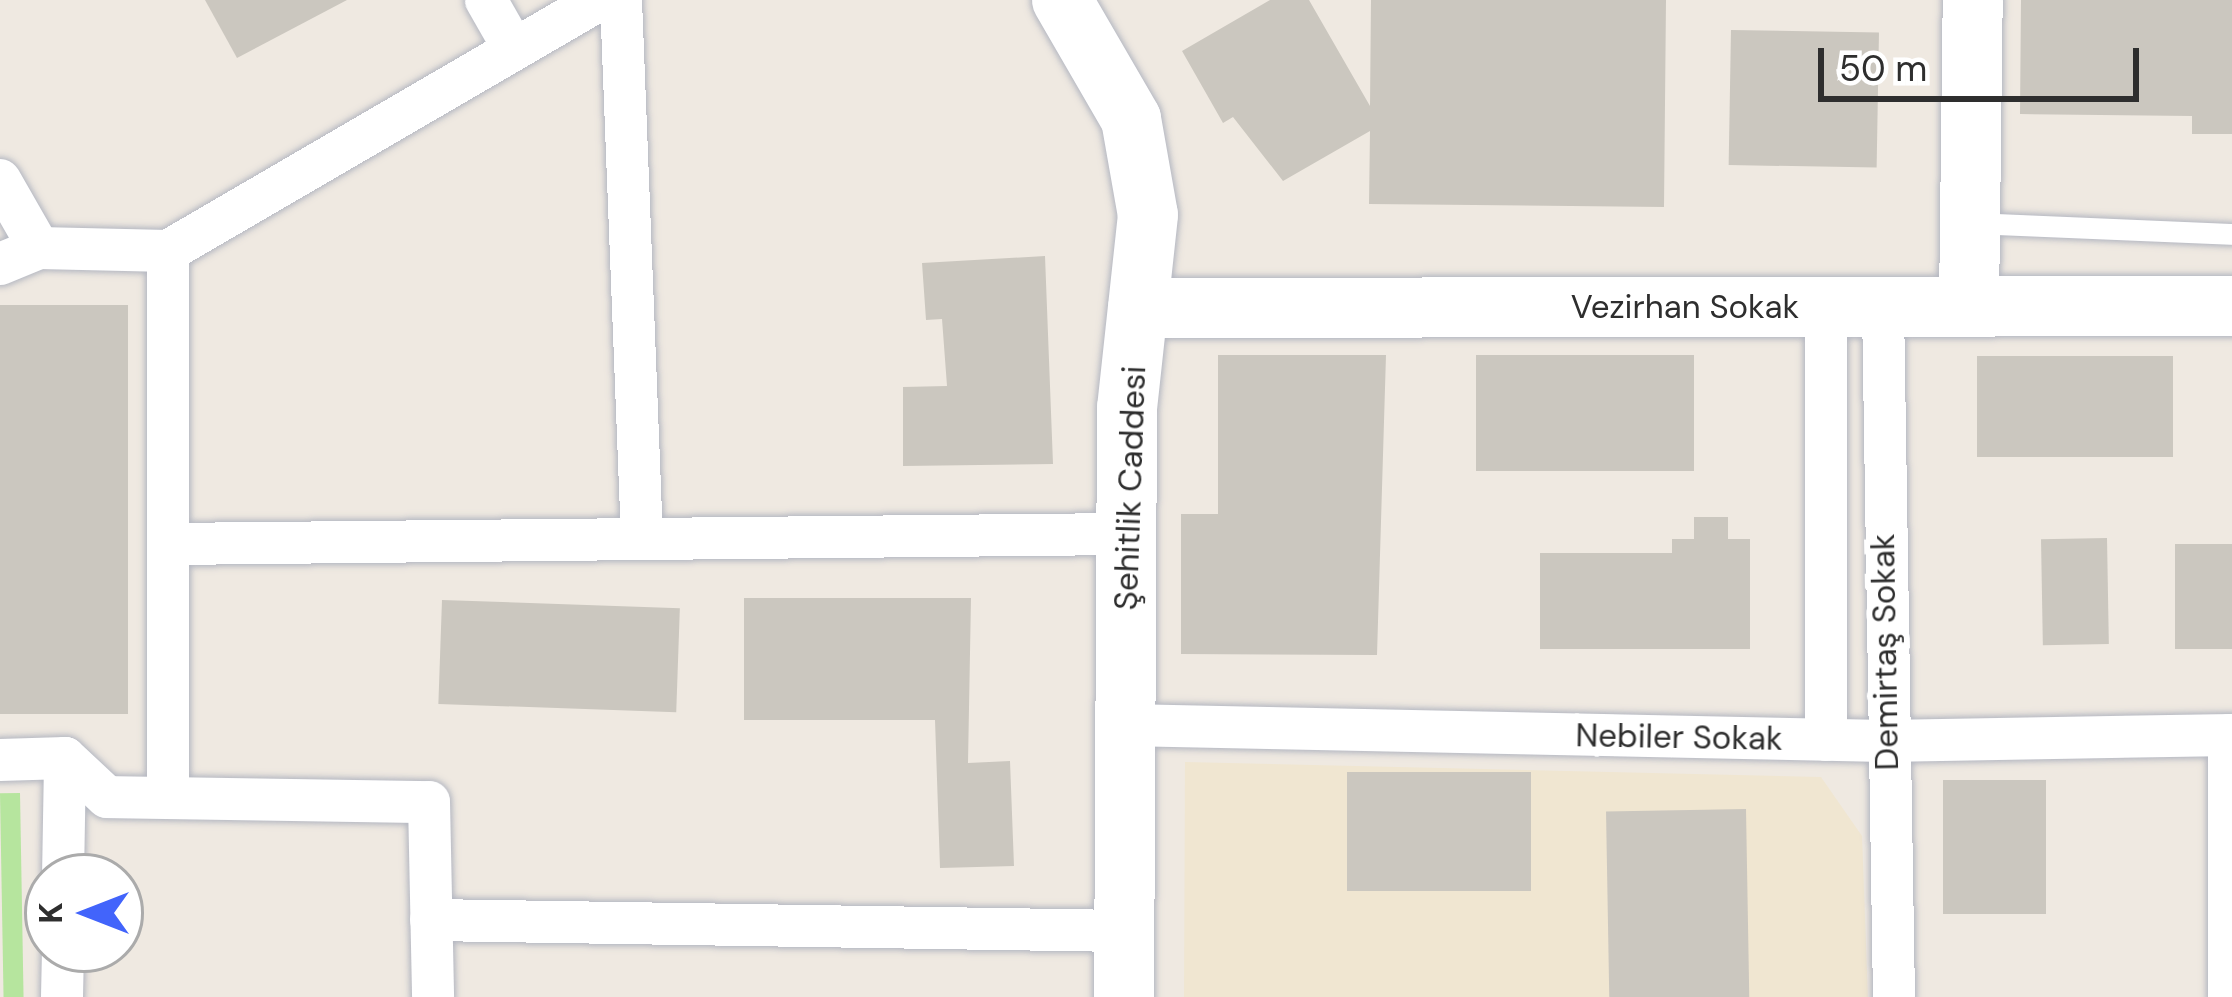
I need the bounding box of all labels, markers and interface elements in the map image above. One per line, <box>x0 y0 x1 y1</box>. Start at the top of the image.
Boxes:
scale bar <box>1824 24 2145 98</box>
text: 50 m <box>1839 45 1927 92</box>
street label: Vezirhan Sokak <box>1571 287 1799 327</box>
street label: Şehitlik Caddesi <box>1106 365 1154 611</box>
street label: Demirtaş Sokak <box>1863 533 1907 771</box>
street label: Nebiler Sokak <box>1575 715 1783 759</box>
north arrow <box>24 853 144 973</box>
text: K <box>29 902 72 924</box>

